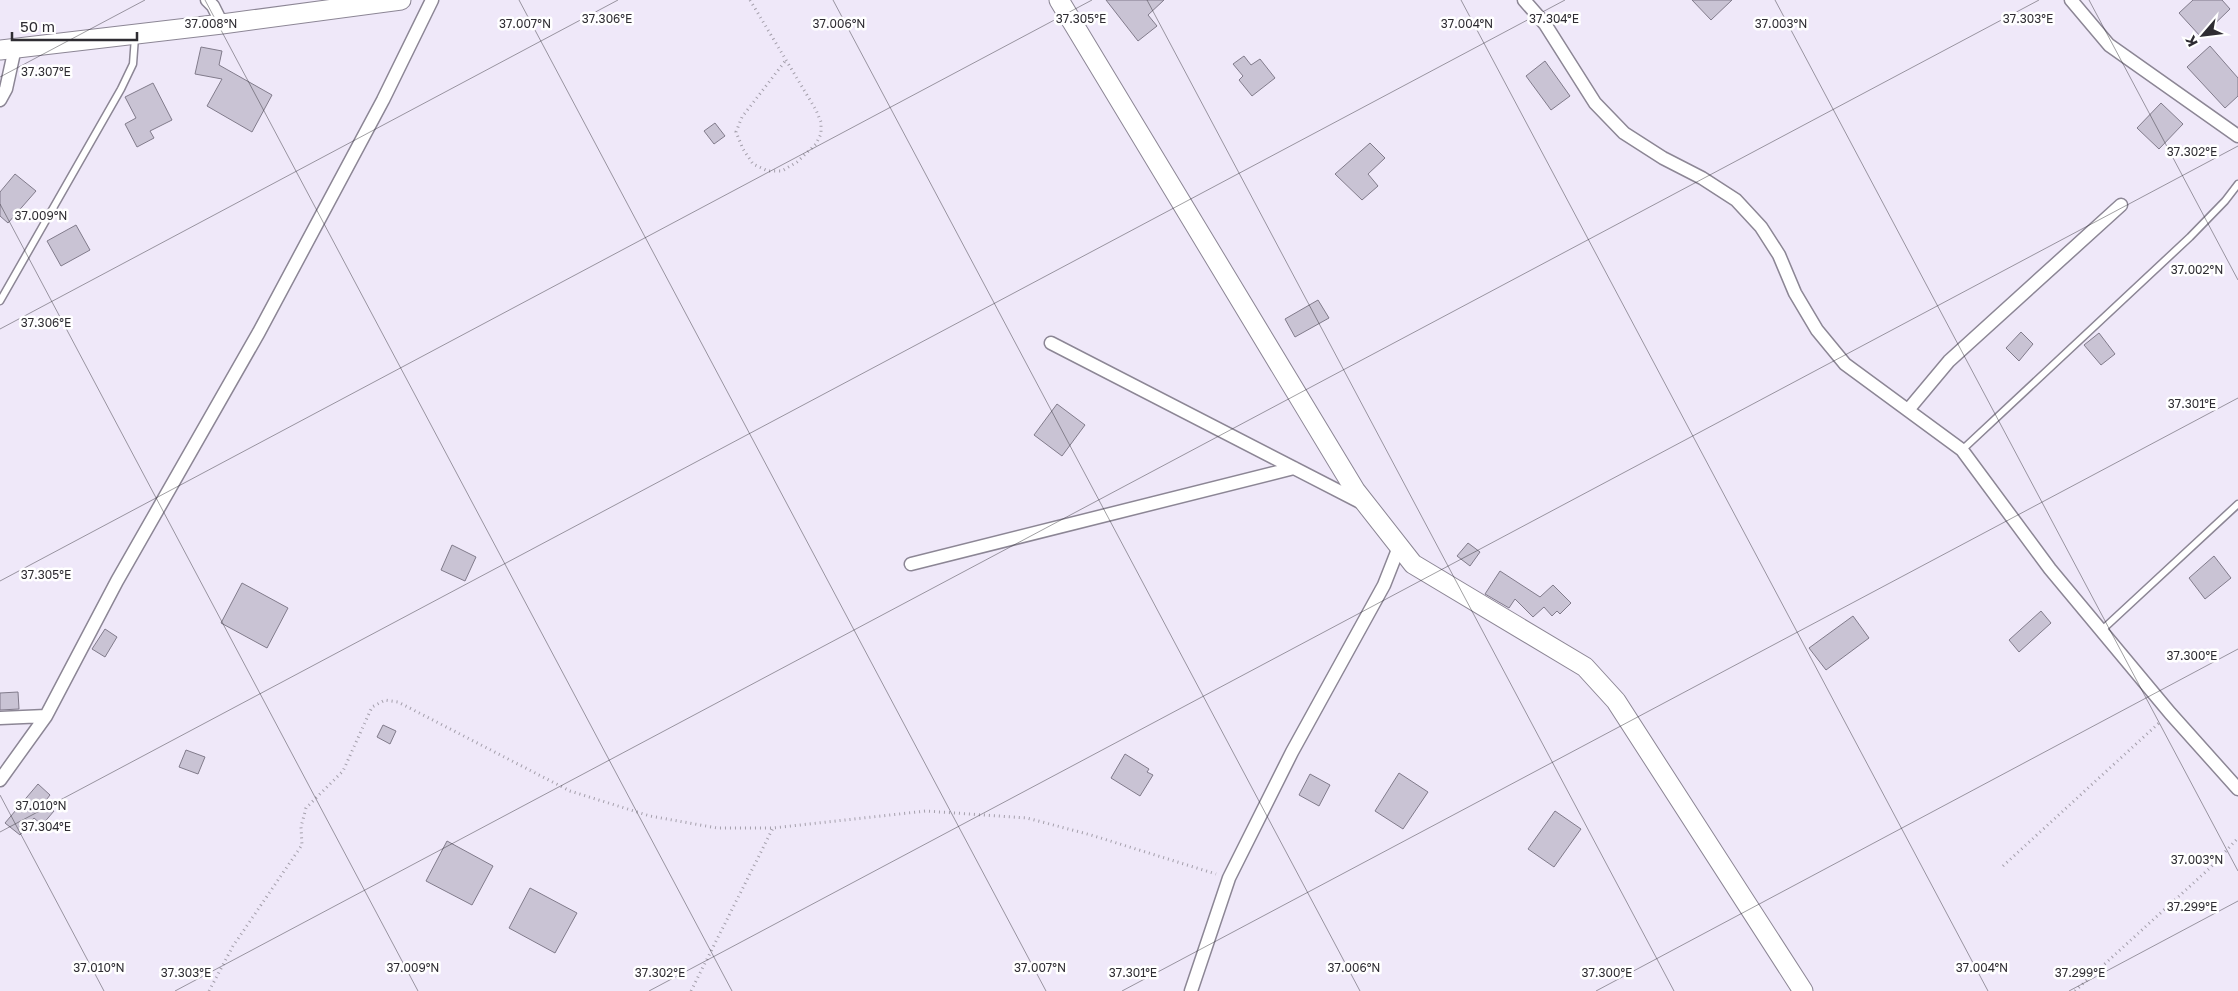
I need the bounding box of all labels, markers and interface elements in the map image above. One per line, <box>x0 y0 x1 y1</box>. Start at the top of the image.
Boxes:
scale bar <box>12 10 138 42</box>
north arrow <box>2178 10 2228 60</box>
text: 37.306°E <box>582 11 632 26</box>
text: 37.305°E <box>1056 11 1106 26</box>
text: 37.304°E <box>1529 11 1579 26</box>
text: 37.303°E <box>2003 11 2053 26</box>
text: 37.008°N <box>185 16 237 31</box>
text: 37.007°N <box>499 16 551 31</box>
text: 37.006°N <box>813 16 865 31</box>
text: 37.004°N <box>1441 16 1493 31</box>
text: 37.003°N <box>1755 16 1807 31</box>
text: 50 m <box>20 17 55 35</box>
text: K <box>2181 33 2201 50</box>
text: 37.307°E <box>21 64 71 79</box>
text: 37.302°E <box>2167 144 2217 159</box>
text: 37.009°N <box>15 208 67 223</box>
text: 37.002°N <box>2171 262 2223 277</box>
text: 37.306°E <box>21 315 71 330</box>
text: 37.301°E <box>2168 396 2216 411</box>
text: 37.305°E <box>21 567 71 582</box>
text: 37.300°E <box>2167 648 2217 663</box>
text: 37.010°N <box>15 798 67 813</box>
text: 37.304°E <box>21 819 71 834</box>
text: 37.003°N <box>2171 852 2223 867</box>
text: 37.299°E <box>2167 899 2217 914</box>
text: 37.010°N <box>73 960 125 975</box>
text: 37.009°N <box>387 960 439 975</box>
text: 37.007°N <box>1014 960 1066 975</box>
text: 37.006°N <box>1328 960 1380 975</box>
text: 37.004°N <box>1956 960 2008 975</box>
text: 37.303°E <box>161 965 211 980</box>
text: 37.302°E <box>635 965 685 980</box>
text: 37.301°E <box>1109 965 1157 980</box>
text: 37.300°E <box>1582 965 1632 980</box>
text: 37.299°E <box>2055 965 2105 980</box>

